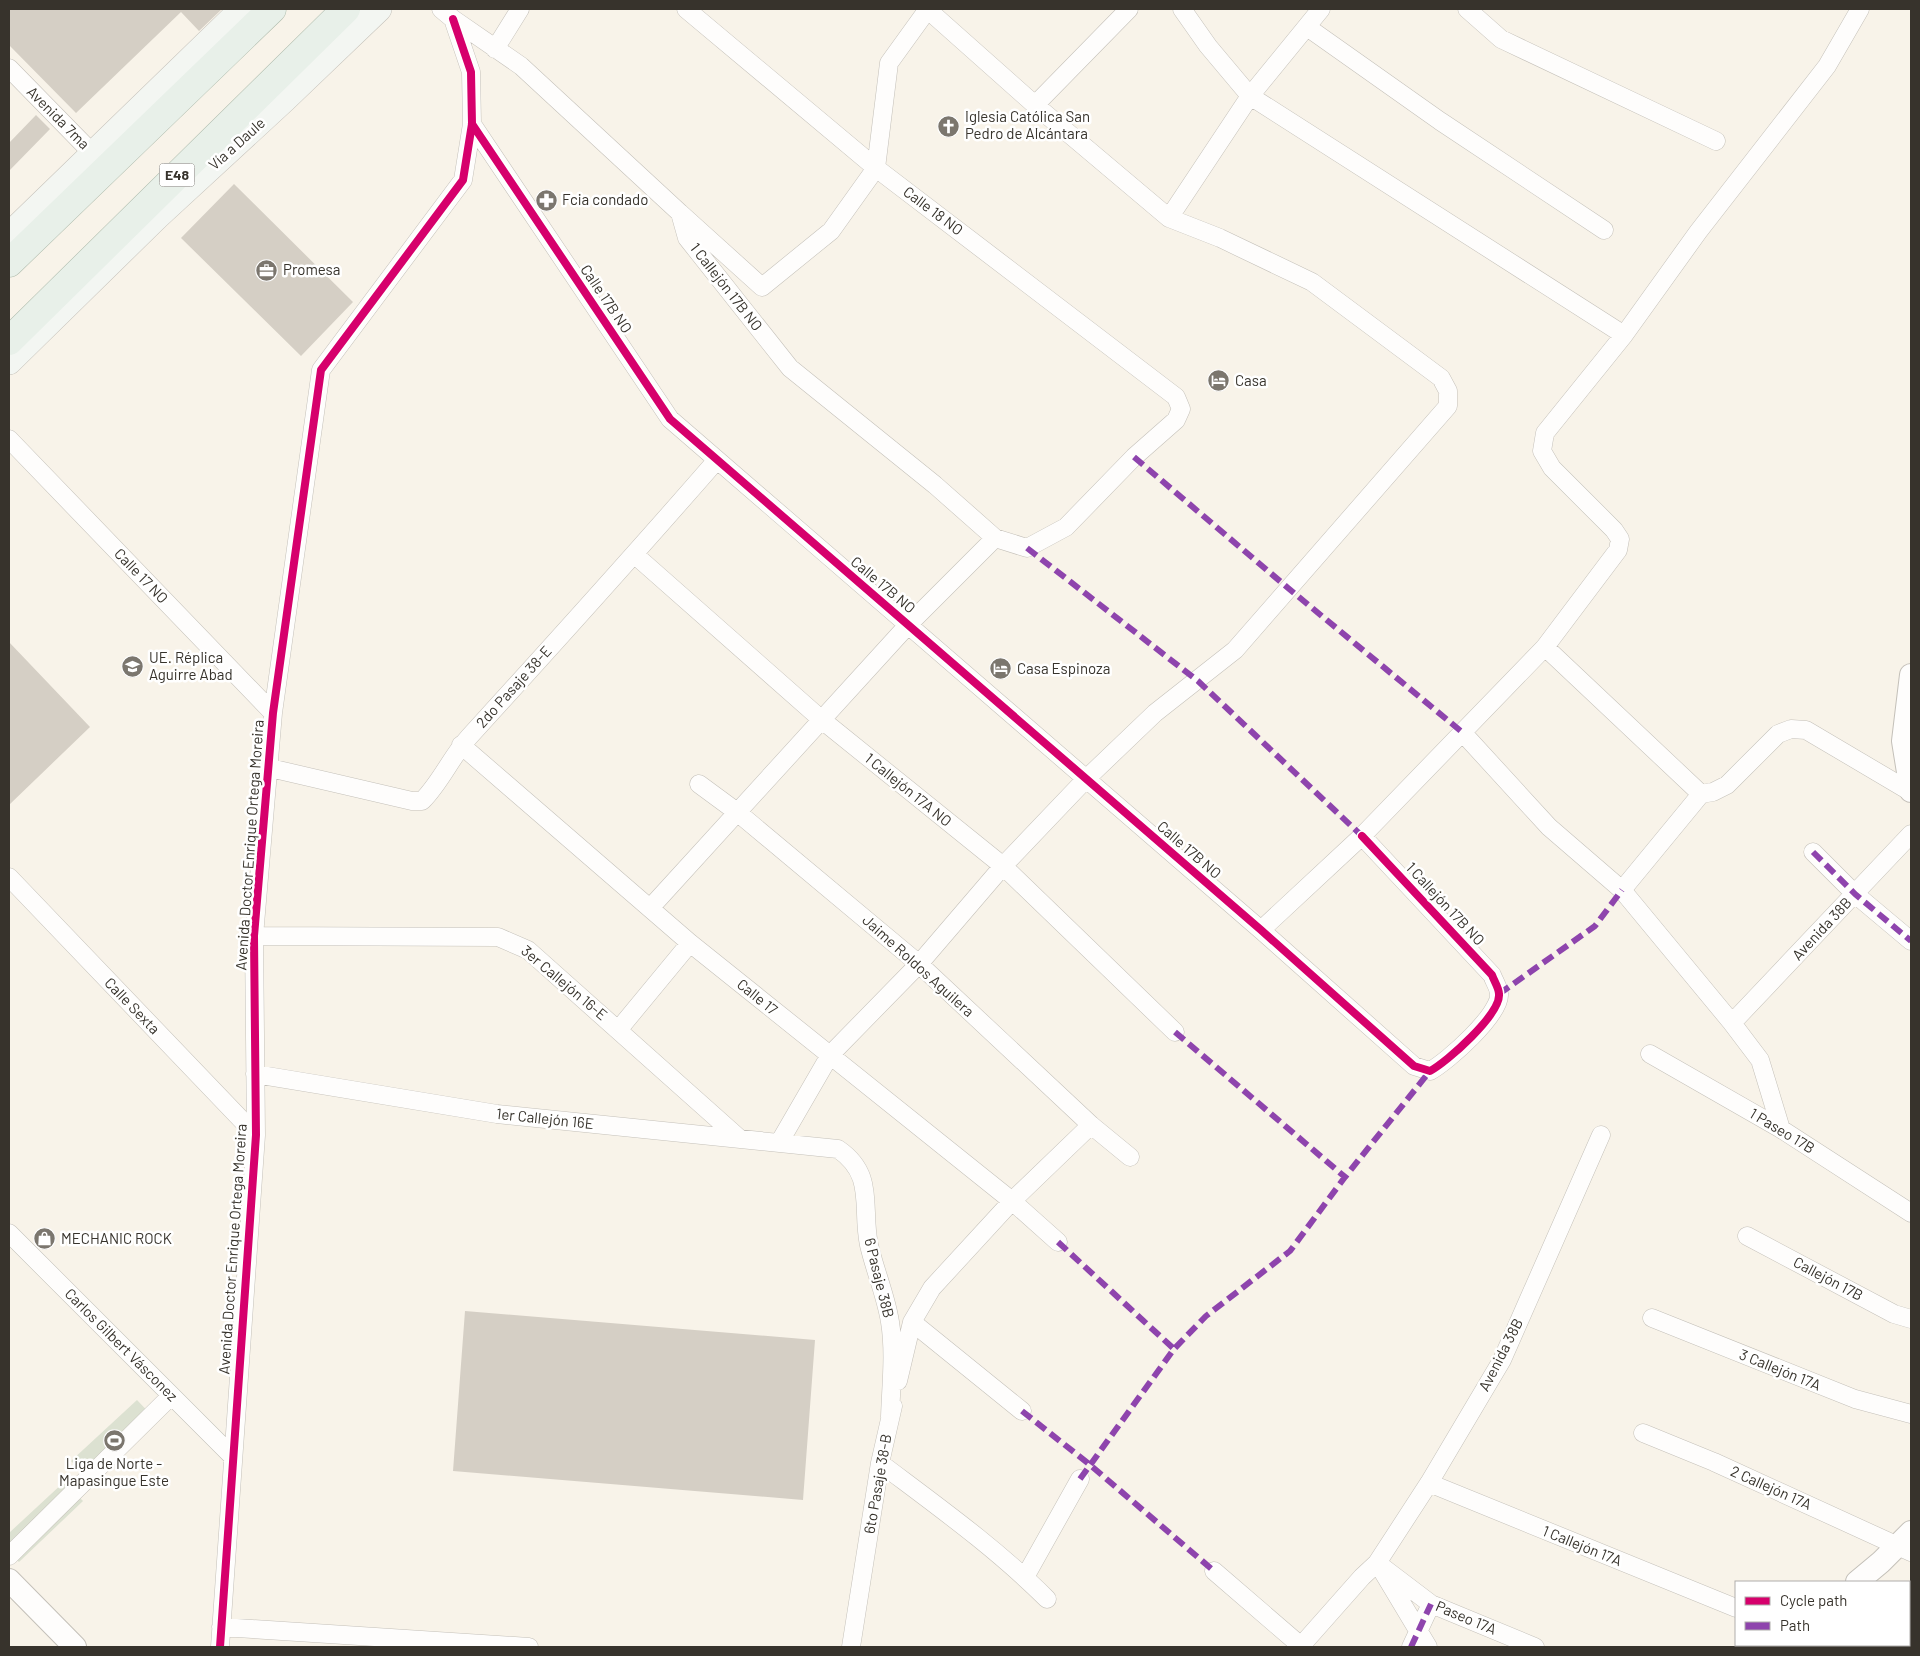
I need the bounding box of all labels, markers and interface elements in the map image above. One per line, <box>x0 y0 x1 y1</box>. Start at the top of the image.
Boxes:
street label: Avenida 7ma <box>24 82 94 152</box>
place label: Iglesia Católica San Pedro de Alcántara <box>965 107 1090 142</box>
street label: Vía a Daule <box>204 113 268 173</box>
church icon: Iglesia Católica San Pedro de Alcántara <box>937 114 961 138</box>
road number: E48 <box>160 164 194 186</box>
street label: Calle 18 NO <box>900 182 967 238</box>
pharmacy icon: Fcia condado <box>534 188 558 212</box>
place label: Fcia condado <box>562 190 648 208</box>
street label: 1 Callejón 17B NO <box>687 239 767 334</box>
office icon: Promesa <box>255 258 279 282</box>
place label: Promesa <box>283 260 340 278</box>
street label: Calle 17B NO <box>577 261 636 336</box>
hotel icon: Casa <box>1207 369 1231 393</box>
place label: Casa <box>1235 371 1267 389</box>
street label: Calle 17 NO <box>111 544 172 607</box>
street label: Calle 17B NO <box>848 552 920 616</box>
street label: 2do Pasaje 38-E <box>472 642 555 731</box>
place label: UE. Réplica Aguirre Abad <box>149 648 233 683</box>
school or university icon: UE. Réplica Aguirre Abad <box>121 655 145 679</box>
hotel icon: Casa Espinoza <box>989 657 1013 681</box>
place label: Casa Espinoza <box>1017 659 1110 677</box>
street label: Avenida Doctor Enrique Ortega Moreira <box>231 719 267 971</box>
street label: 1 Callejón 17A NO <box>862 749 956 830</box>
street label: Calle 17B NO <box>1154 817 1225 882</box>
street label: 1 Callejón 17B NO <box>1403 858 1489 949</box>
street label: Avenida 38B <box>1788 893 1855 963</box>
street label: Jaime Roldos Aguilera <box>859 910 978 1020</box>
street label: 3er Callejón 16-E <box>518 941 611 1023</box>
street label: Calle Sexta <box>101 973 164 1037</box>
street label: Calle 17 <box>734 974 782 1018</box>
street label: 1er Callejón 16E <box>495 1104 595 1132</box>
street label: 1 Paseo 17B <box>1747 1104 1818 1157</box>
street label: Avenida Doctor Enrique Ortega Moreira <box>214 1123 250 1375</box>
shop icon: MECHANIC ROCK <box>33 1227 57 1251</box>
place label: MECHANIC ROCK <box>61 1229 172 1247</box>
street label: 6 Pasaje 38B <box>861 1236 899 1320</box>
street label: Callejón 17B <box>1791 1252 1866 1304</box>
street label: Carlos Gilbert Vásconez <box>62 1284 182 1405</box>
street label: Avenida 38B <box>1474 1315 1526 1394</box>
street label: 3 Callejón 17A <box>1737 1345 1824 1394</box>
sports icon: Liga de Norte - Mapasingue Este <box>102 1429 126 1453</box>
street label: 6to Pasaje 38-B <box>859 1433 895 1535</box>
place label: Liga de Norte - Mapasingue Este <box>59 1454 169 1489</box>
street label: 2 Callejón 17A <box>1728 1461 1815 1513</box>
street label: 1 Callejón 17A <box>1540 1521 1625 1569</box>
legend <box>1735 1581 1910 1646</box>
text: Cycle path <box>1780 1591 1847 1609</box>
street label: Paseo 17A <box>1433 1596 1500 1638</box>
text: Path <box>1780 1616 1810 1634</box>

